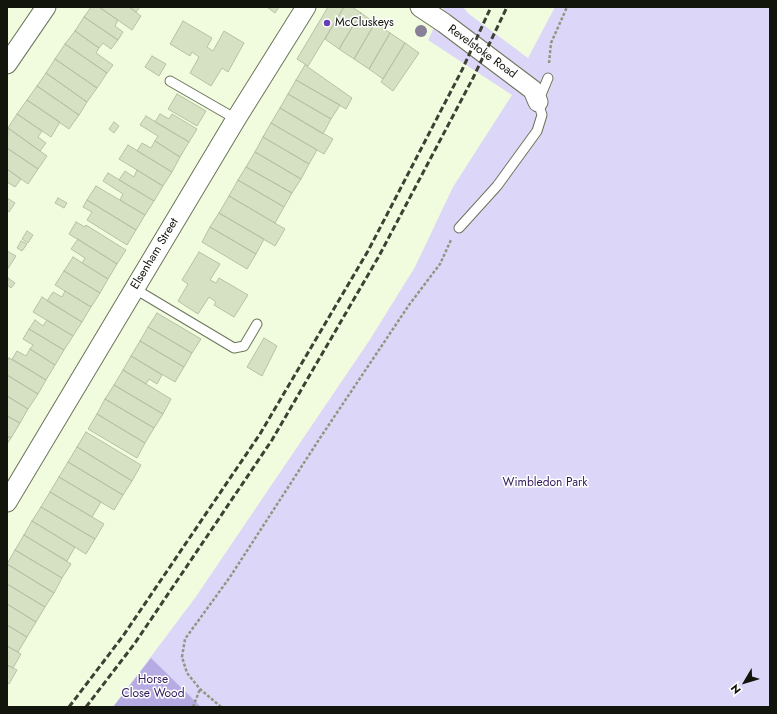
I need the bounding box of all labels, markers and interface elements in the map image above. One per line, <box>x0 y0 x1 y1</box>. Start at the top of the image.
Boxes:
place label: McCluskeys <box>335 16 394 30</box>
marker: McCluskeys <box>322 18 332 28</box>
street label: Revelstoke Road <box>445 22 519 82</box>
street label: Elsenham Street <box>128 216 182 292</box>
park label: Wimbledon Park <box>503 476 587 490</box>
north arrow <box>725 662 765 702</box>
park label: Horse Close Wood <box>121 673 185 701</box>
text: N <box>727 681 745 698</box>

